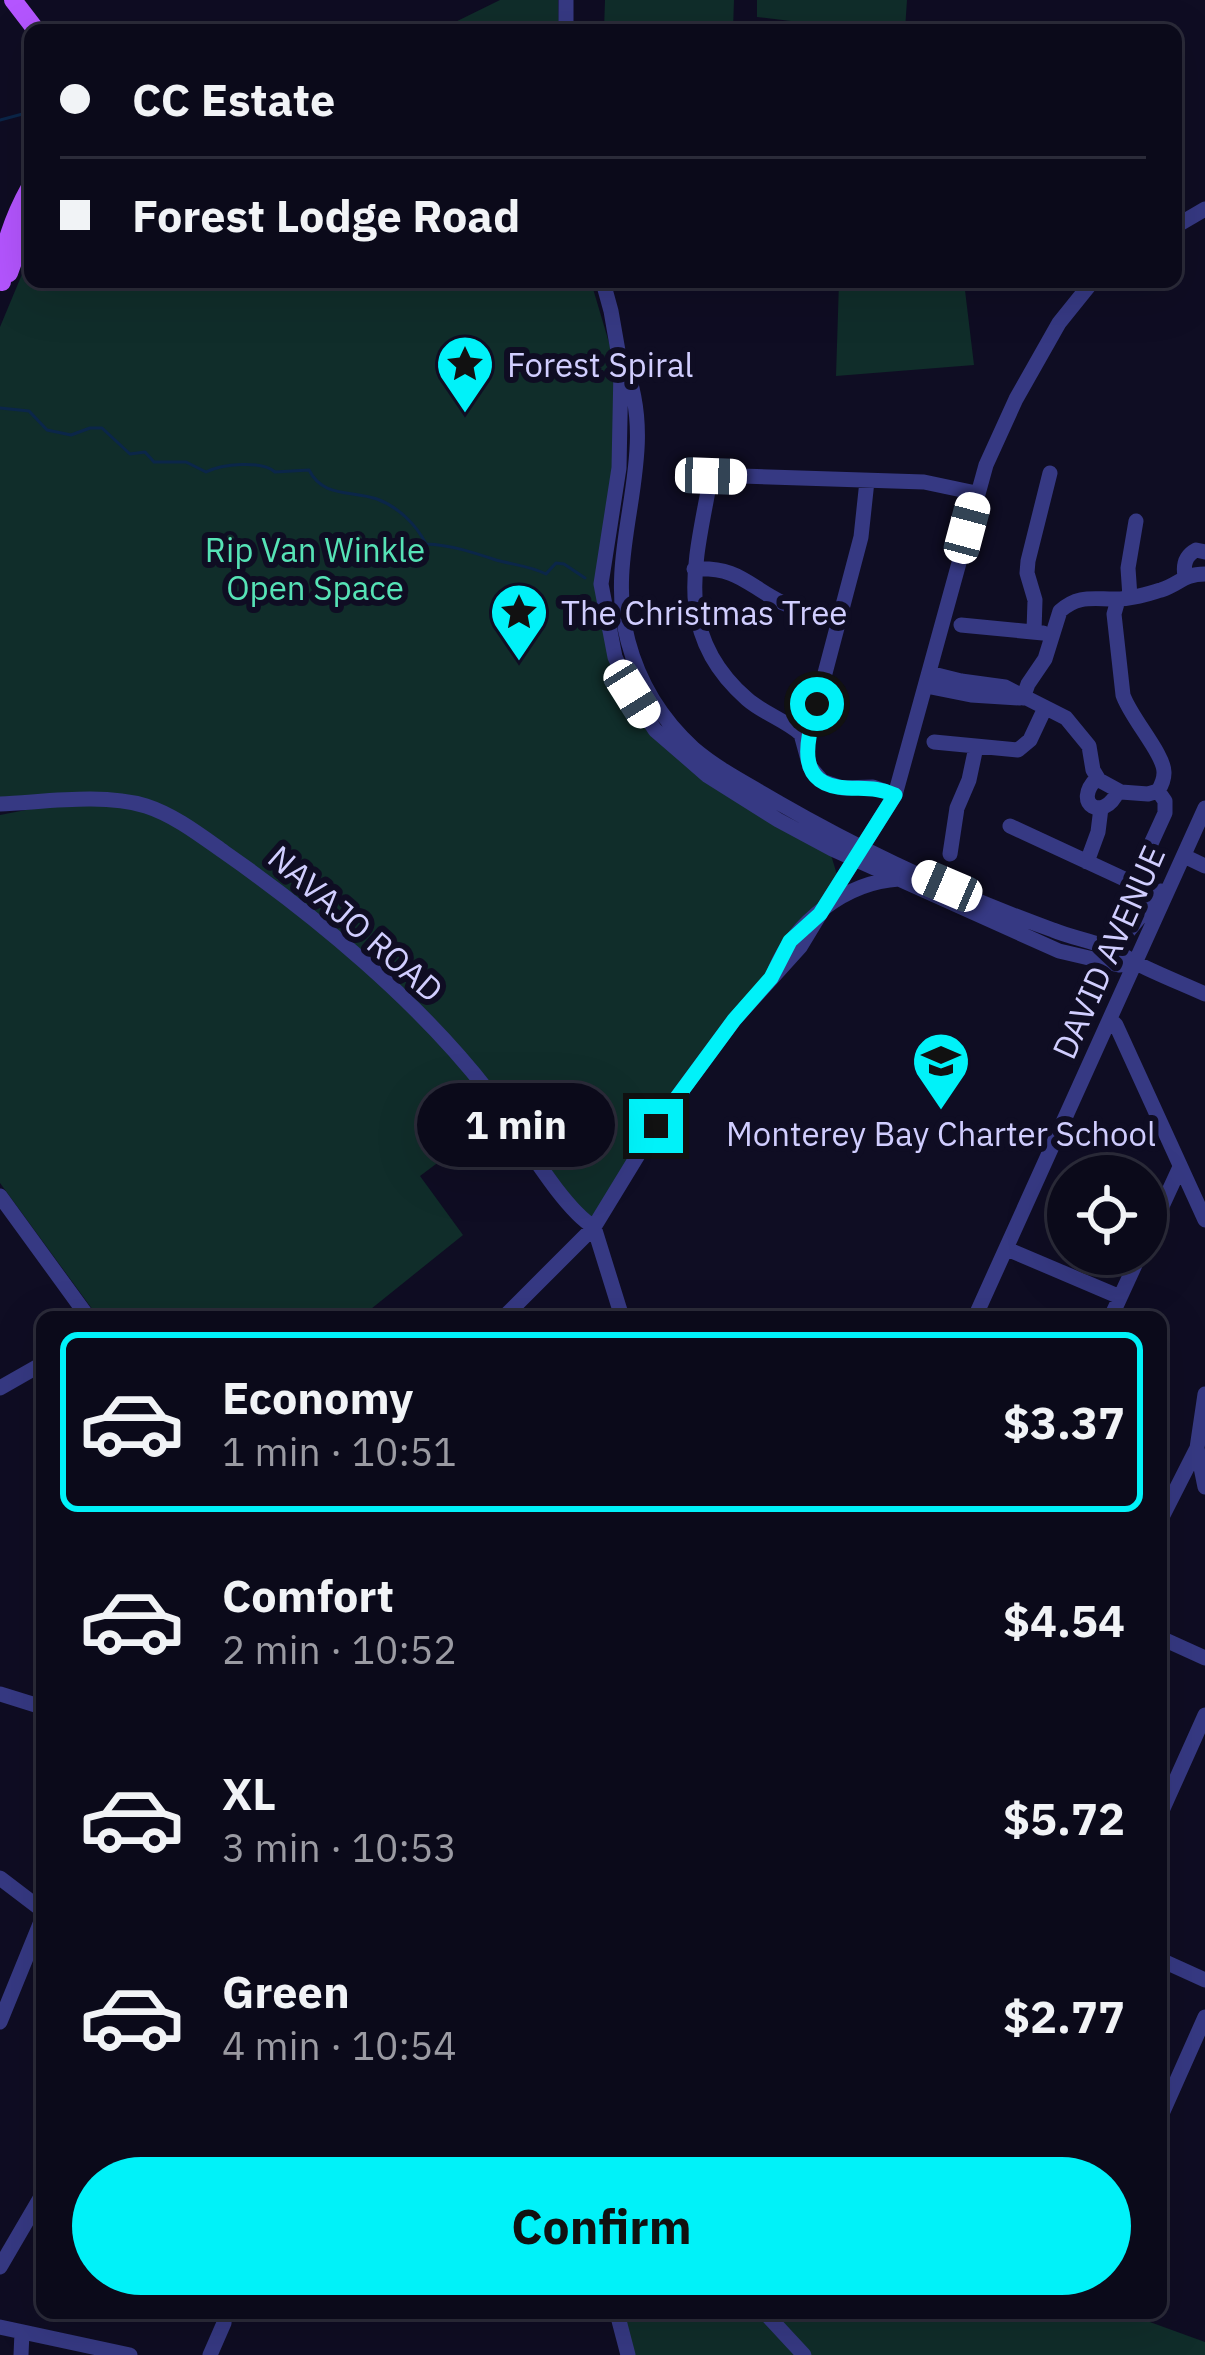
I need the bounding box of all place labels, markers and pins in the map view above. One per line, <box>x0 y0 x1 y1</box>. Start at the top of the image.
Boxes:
place icon: Forest Spiral <box>434 333 496 415</box>
place label: Forest Spiral <box>507 343 694 386</box>
place icon: The Christmas Tree <box>488 581 550 663</box>
place label: The Christmas Tree <box>561 591 847 634</box>
school or university icon: Monterey Bay Charter School <box>910 1030 972 1112</box>
place label: Monterey Bay Charter School <box>726 1112 1156 1155</box>

